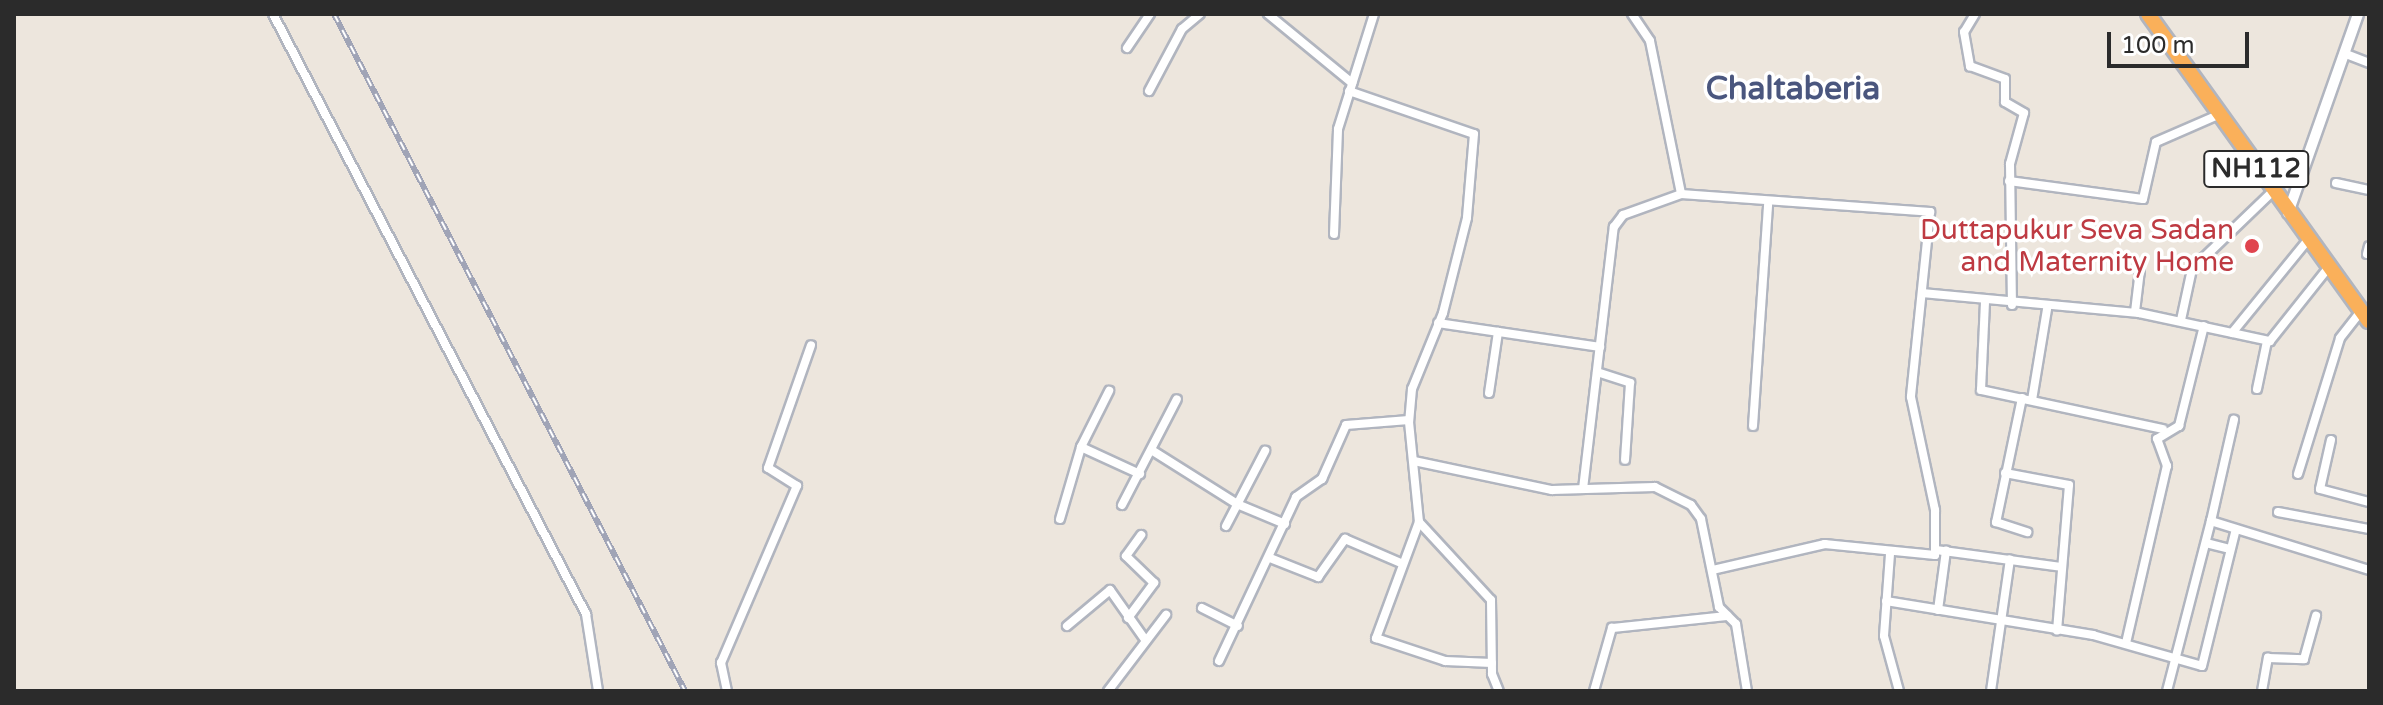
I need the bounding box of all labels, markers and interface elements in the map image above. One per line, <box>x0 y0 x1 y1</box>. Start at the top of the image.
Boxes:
scale bar <box>2111 16 2253 66</box>
text: 100 m <box>2121 31 2195 60</box>
district label: Chaltaberia <box>1706 70 1880 108</box>
road number: NH112 <box>2202 147 2310 191</box>
place label: Duttapukur Seva Sadan and Maternity Home <box>1920 213 2234 279</box>
marker: Duttapukur Seva Sadan and Maternity Home <box>2241 235 2263 257</box>

